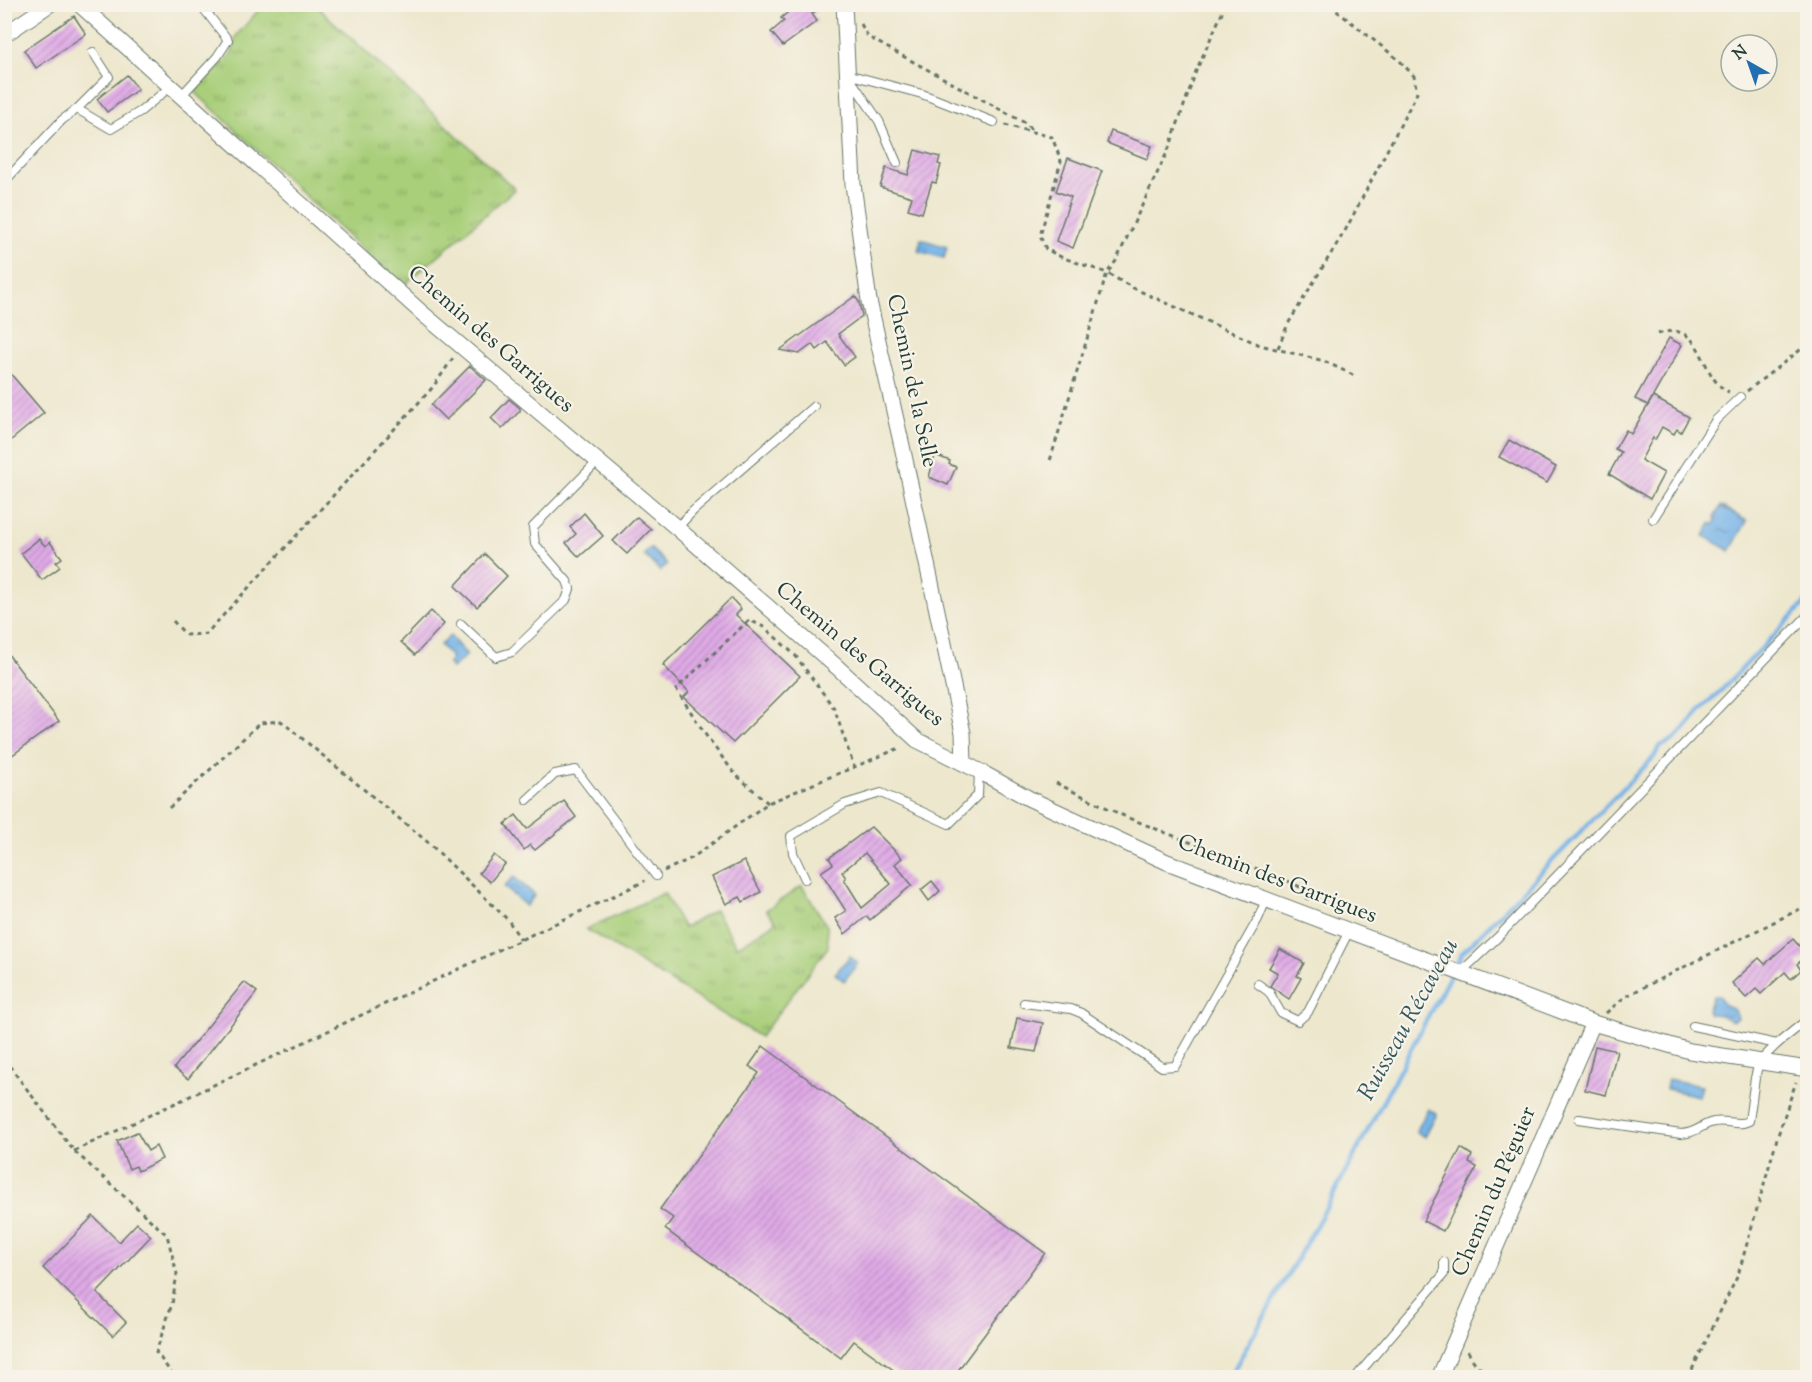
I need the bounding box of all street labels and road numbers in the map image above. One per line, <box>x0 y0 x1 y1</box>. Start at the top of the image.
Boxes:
street label: Chemin des Garrigues <box>400 259 580 421</box>
street label: Chemin de la Selle <box>877 291 945 471</box>
street label: Chemin des Garrigues <box>768 575 950 735</box>
street label: Chemin des Garrigues <box>1173 827 1381 933</box>
street label: Chemin du Péguier <box>1445 1102 1545 1282</box>

